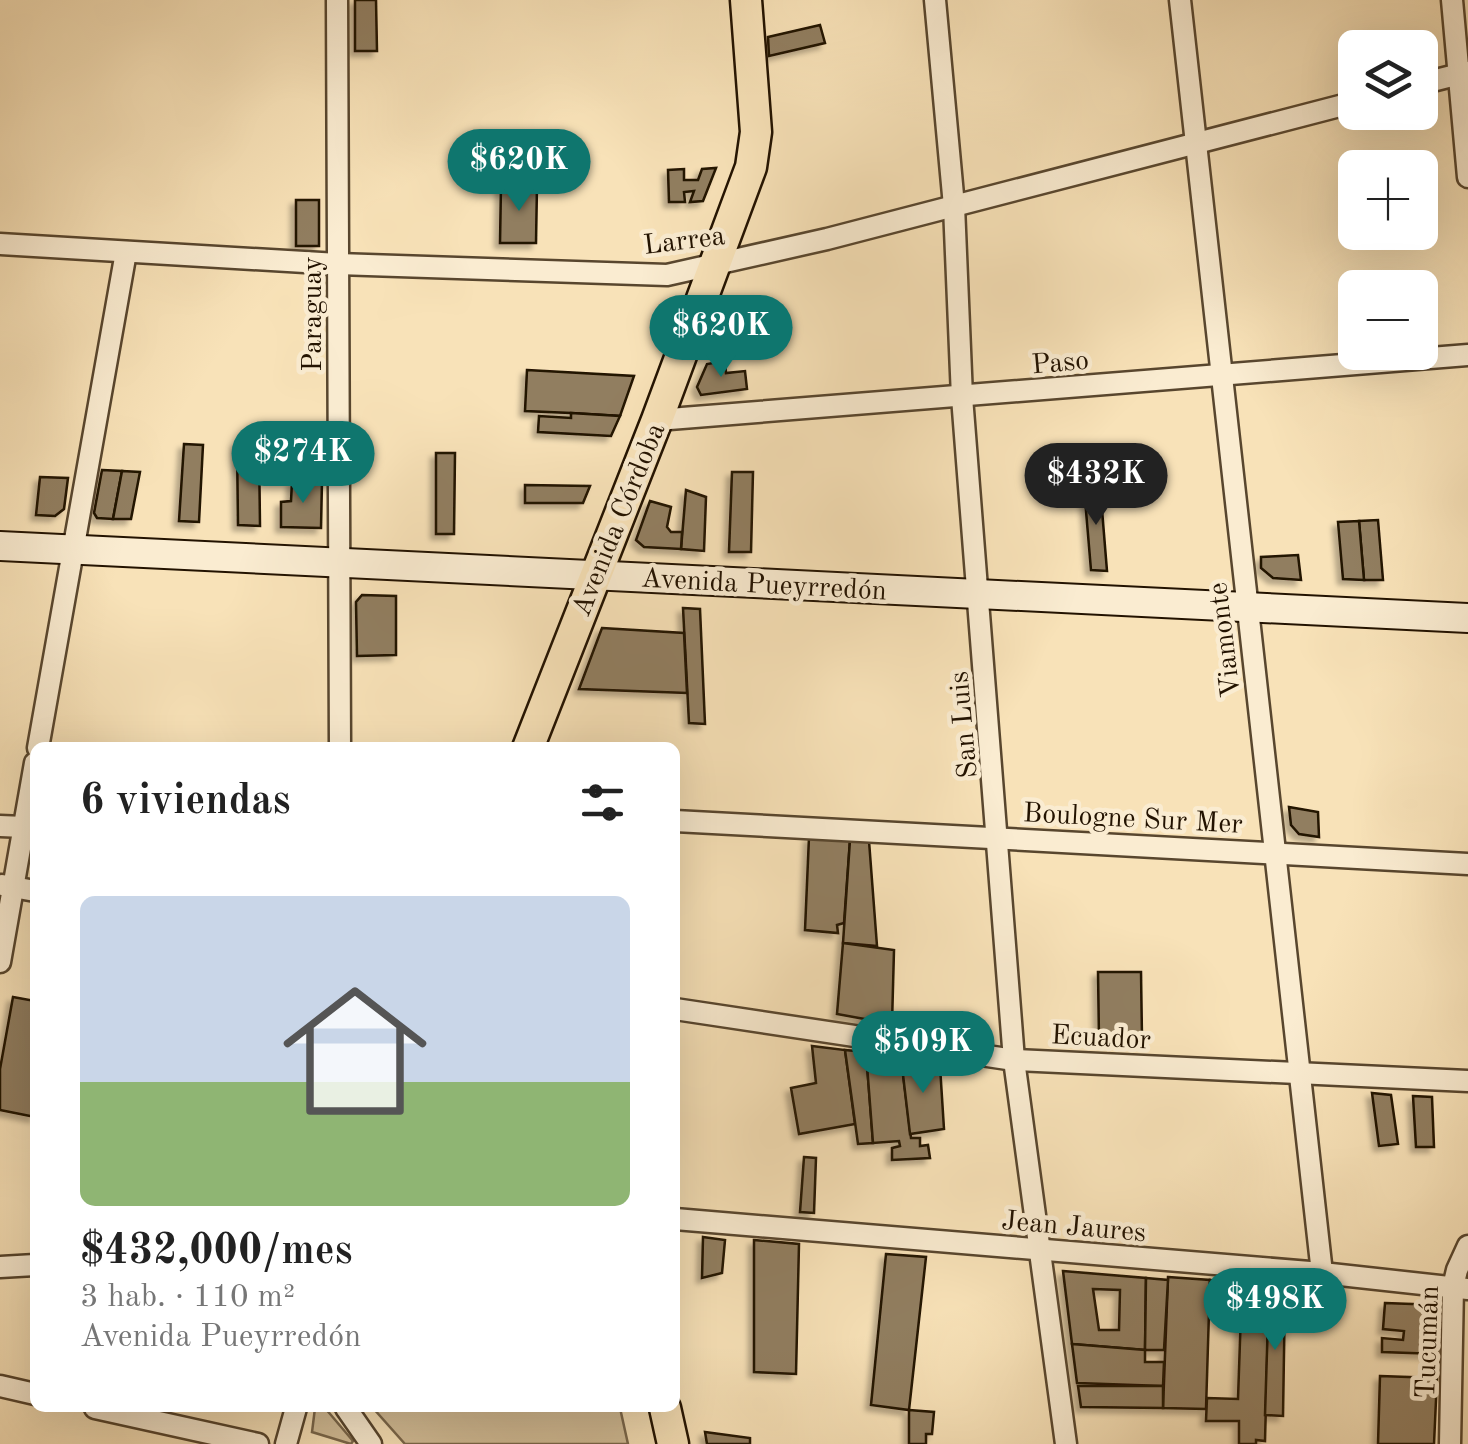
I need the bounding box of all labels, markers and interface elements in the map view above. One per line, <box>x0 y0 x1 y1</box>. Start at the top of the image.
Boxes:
map controls <box>1338 30 1438 370</box>
button: layers <box>1338 30 1438 130</box>
pin: $620K <box>449 129 589 214</box>
text: $620K <box>470 145 568 177</box>
button: + <box>1338 150 1438 250</box>
street label: Larrea <box>642 223 727 261</box>
street label: Paraguay <box>300 256 328 372</box>
button: − <box>1338 270 1438 370</box>
pin: $620K <box>651 295 791 380</box>
text: $620K <box>672 311 770 343</box>
street label: Paso <box>1030 348 1090 380</box>
street label: Avenida Córdoba <box>568 419 671 621</box>
pin: $274K <box>233 421 373 506</box>
text: $274K <box>254 437 352 469</box>
pin: $432K <box>1026 443 1166 528</box>
text: $432K <box>1047 459 1145 491</box>
street label: Avenida Pueyrredón <box>640 566 887 606</box>
street label: Viamonte <box>1205 581 1247 699</box>
street label: San Luis <box>946 670 984 780</box>
icon: filters <box>575 775 630 830</box>
text: 6 viviendas <box>80 781 291 823</box>
street label: Boulogne Sur Mer <box>1022 800 1243 840</box>
icon: home <box>265 961 445 1141</box>
pin: $509K <box>853 1011 993 1096</box>
street label: Ecuador <box>1050 1022 1152 1056</box>
text: $509K <box>874 1027 972 1059</box>
street label: Jean Jaures <box>1000 1208 1147 1248</box>
text: $432,000/mes <box>80 1231 353 1273</box>
pin: $498K <box>1205 1268 1345 1353</box>
text: 3 hab. · 110 m² <box>80 1282 295 1314</box>
text: $498K <box>1226 1284 1324 1316</box>
street label: Tucumán <box>1413 1285 1445 1399</box>
text: Avenida Pueyrredón <box>80 1322 361 1354</box>

